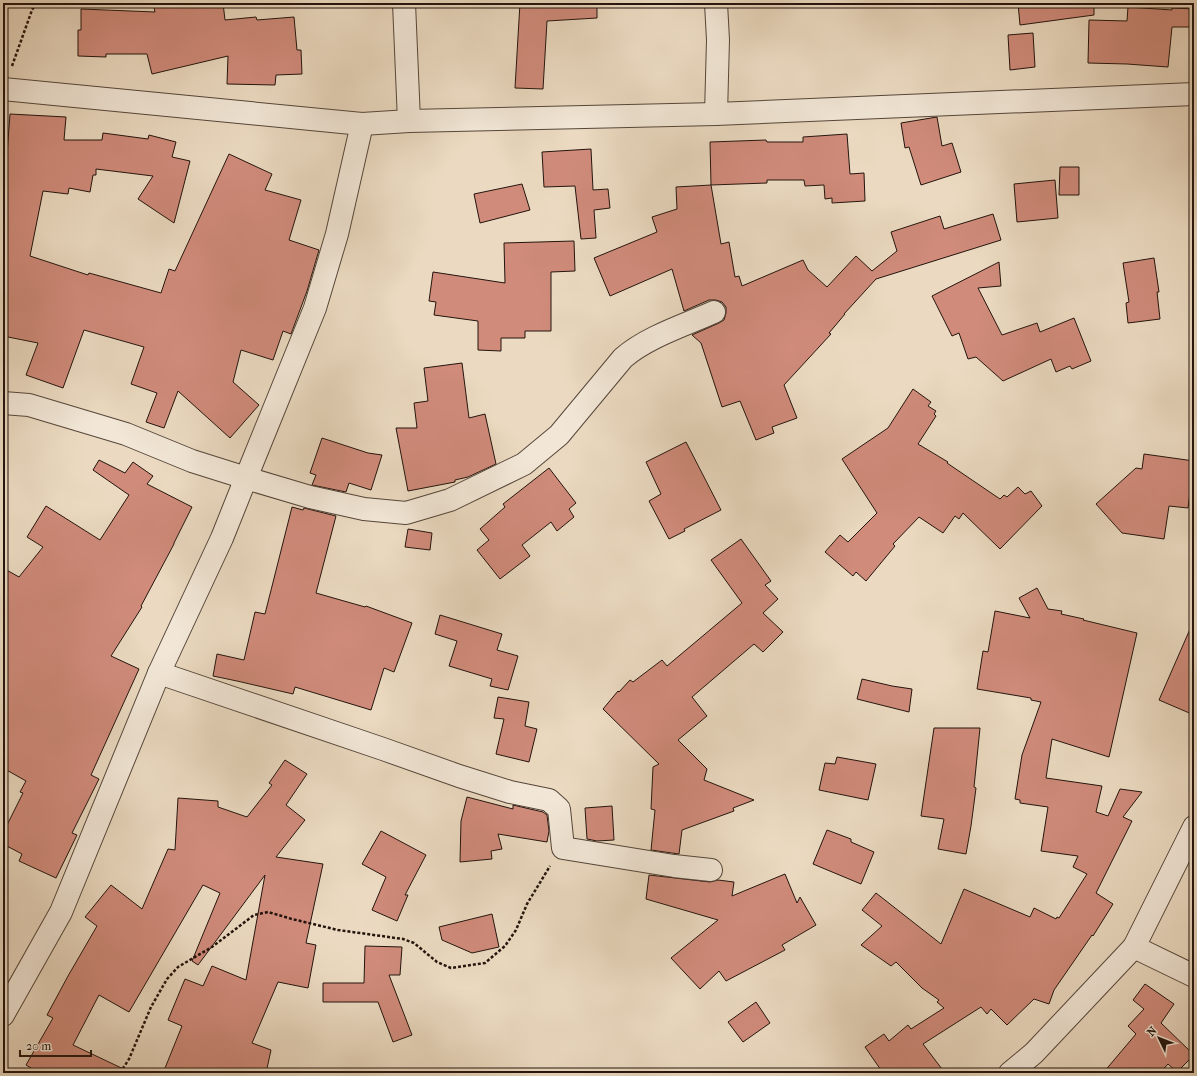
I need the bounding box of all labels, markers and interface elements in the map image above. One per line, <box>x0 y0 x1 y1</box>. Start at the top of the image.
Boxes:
north arrow <box>1139 1018 1179 1058</box>
text: N <box>1144 1024 1160 1039</box>
scale bar <box>20 1032 91 1058</box>
text: 20 m <box>26 1039 51 1053</box>

